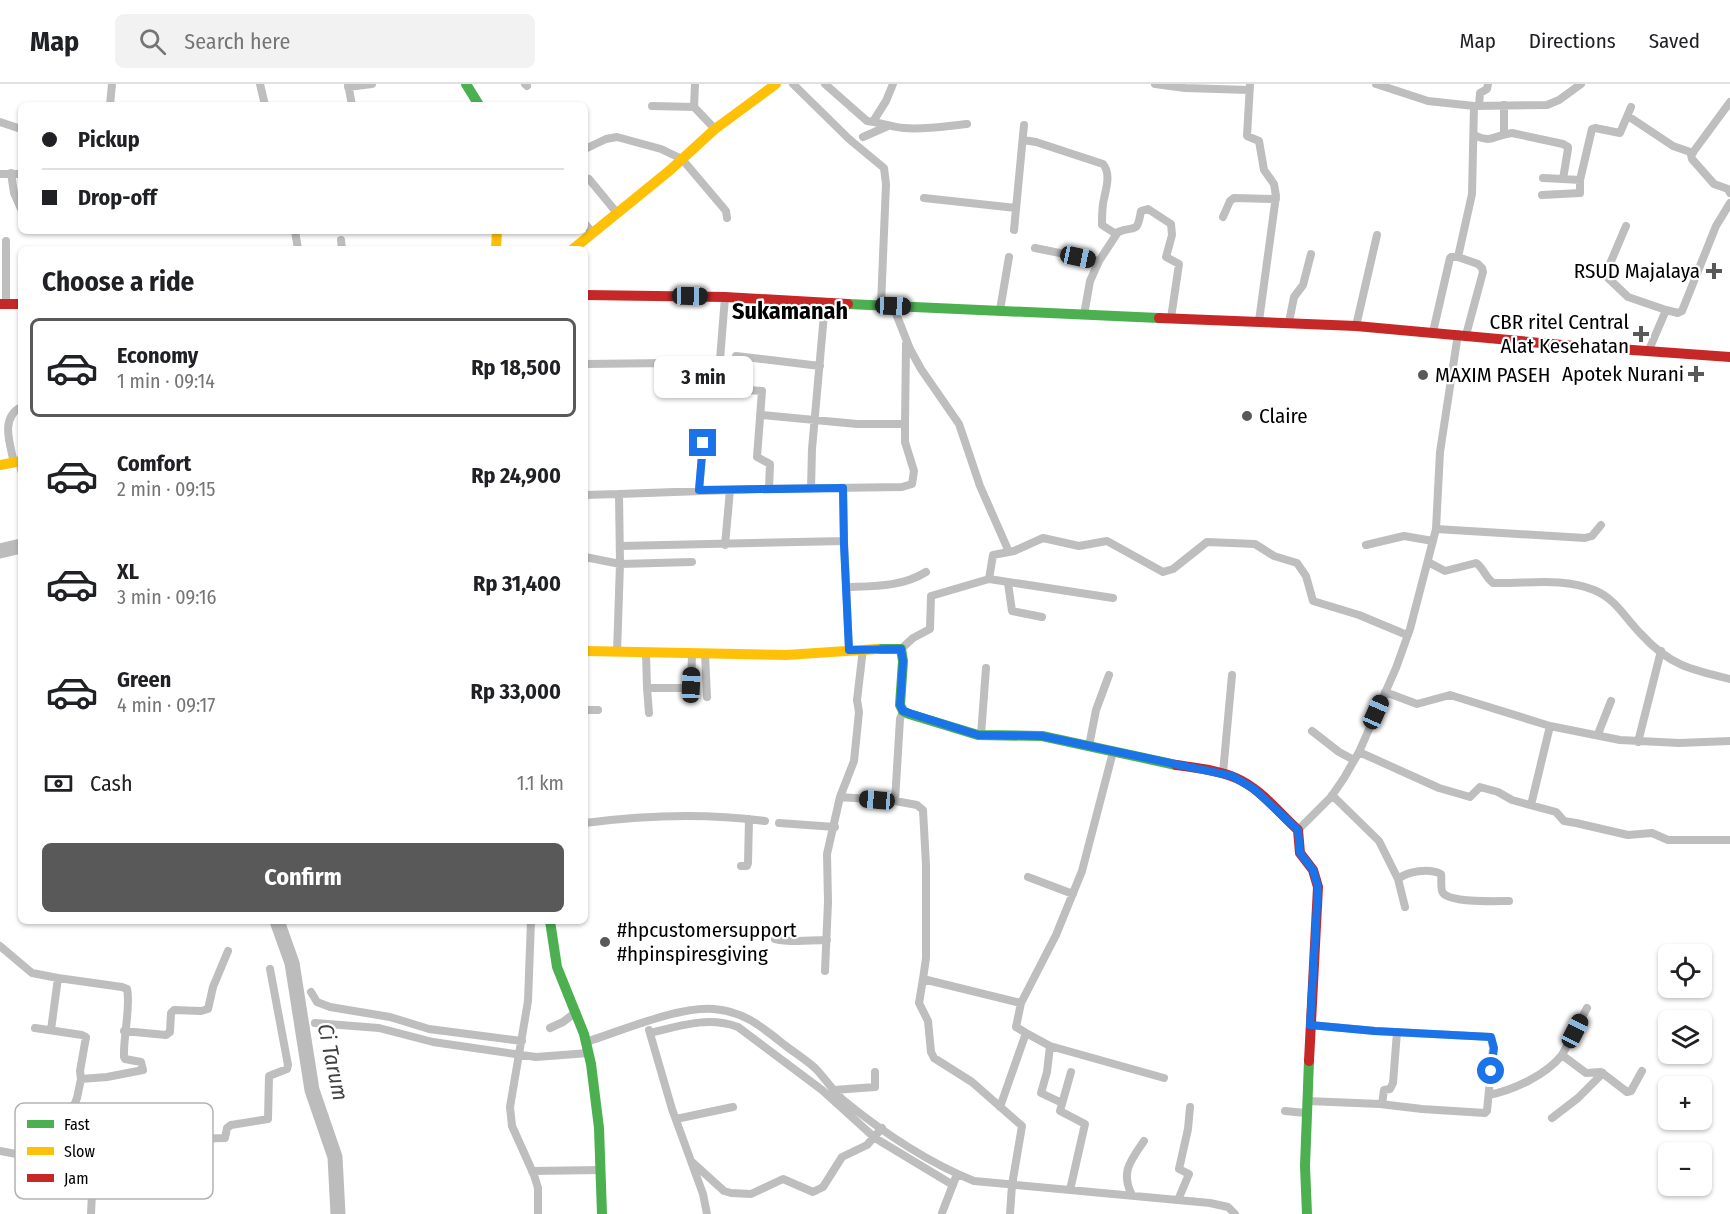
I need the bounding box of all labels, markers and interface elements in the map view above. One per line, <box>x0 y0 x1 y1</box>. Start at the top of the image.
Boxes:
search box <box>115 14 535 68</box>
text: Map <box>30 25 79 58</box>
icon: search <box>136 25 169 58</box>
text: Search here <box>184 28 290 55</box>
text: Map <box>1459 28 1496 54</box>
text: Directions <box>1529 28 1616 54</box>
text: Saved <box>1649 28 1700 54</box>
text: Pickup <box>78 126 140 153</box>
text: Drop-off <box>78 184 157 211</box>
car <box>1059 244 1097 270</box>
place label: RSUD Majalaya <box>1574 258 1700 284</box>
marker: RSUD Majalaya <box>1705 262 1723 280</box>
text: Choose a ride <box>42 266 194 298</box>
car <box>672 287 708 305</box>
car <box>875 296 911 316</box>
district label: Sukamanah <box>732 297 848 325</box>
place label: CBR ritel Central Alat Kesehatan <box>1490 309 1629 359</box>
marker: CBR ritel Central Alat Kesehatan <box>1634 327 1648 341</box>
icon: car <box>45 341 99 395</box>
text: Economy <box>117 342 198 369</box>
text: Rp 18,500 <box>471 354 561 381</box>
callout: 3 min <box>654 356 752 398</box>
place label: Apotek Nurani <box>1562 361 1684 387</box>
place label: MAXIM PASEH <box>1435 362 1550 388</box>
text: 3 min <box>681 365 726 389</box>
marker: Apotek Nurani <box>1689 367 1703 381</box>
marker: MAXIM PASEH <box>1416 368 1430 382</box>
text: 1 min · 09:14 <box>117 369 215 393</box>
place label: Claire <box>1259 403 1308 429</box>
marker: Claire <box>1240 409 1254 423</box>
route end <box>689 429 716 456</box>
icon: car <box>45 449 99 503</box>
text: Comfort <box>117 450 191 477</box>
text: Rp 24,900 <box>471 462 561 489</box>
text: 2 min · 09:15 <box>117 477 216 501</box>
icon: car <box>45 557 99 611</box>
text: XL <box>117 558 139 585</box>
text: Rp 31,400 <box>473 570 561 597</box>
text: 3 min · 09:16 <box>117 585 216 609</box>
icon: car <box>45 665 99 719</box>
text: Green <box>117 666 171 693</box>
car <box>681 667 701 703</box>
text: Rp 33,000 <box>471 678 561 705</box>
car <box>1360 692 1392 732</box>
text: 4 min · 09:17 <box>117 693 215 717</box>
icon: cash <box>42 767 75 800</box>
text: Cash <box>90 770 133 797</box>
text: 1.1 km <box>517 771 564 795</box>
car <box>858 789 896 811</box>
button: Confirm <box>42 843 564 912</box>
place label: #hpcustomersupport #hpinspiresgiving <box>617 917 797 967</box>
marker: #hpcustomersupport #hpinspiresgiving <box>598 935 612 949</box>
map controls <box>1658 944 1712 1196</box>
button: locate <box>1658 944 1712 998</box>
button: layers <box>1658 1010 1712 1064</box>
car <box>1559 1011 1591 1051</box>
water label: Ci Tarum <box>312 1021 354 1103</box>
route start <box>1477 1057 1504 1084</box>
button: + <box>1658 1076 1712 1130</box>
legend <box>15 1103 213 1199</box>
text: Fast <box>64 1115 91 1134</box>
text: Slow <box>64 1142 95 1161</box>
button: − <box>1658 1142 1712 1196</box>
text: Jam <box>64 1169 89 1188</box>

